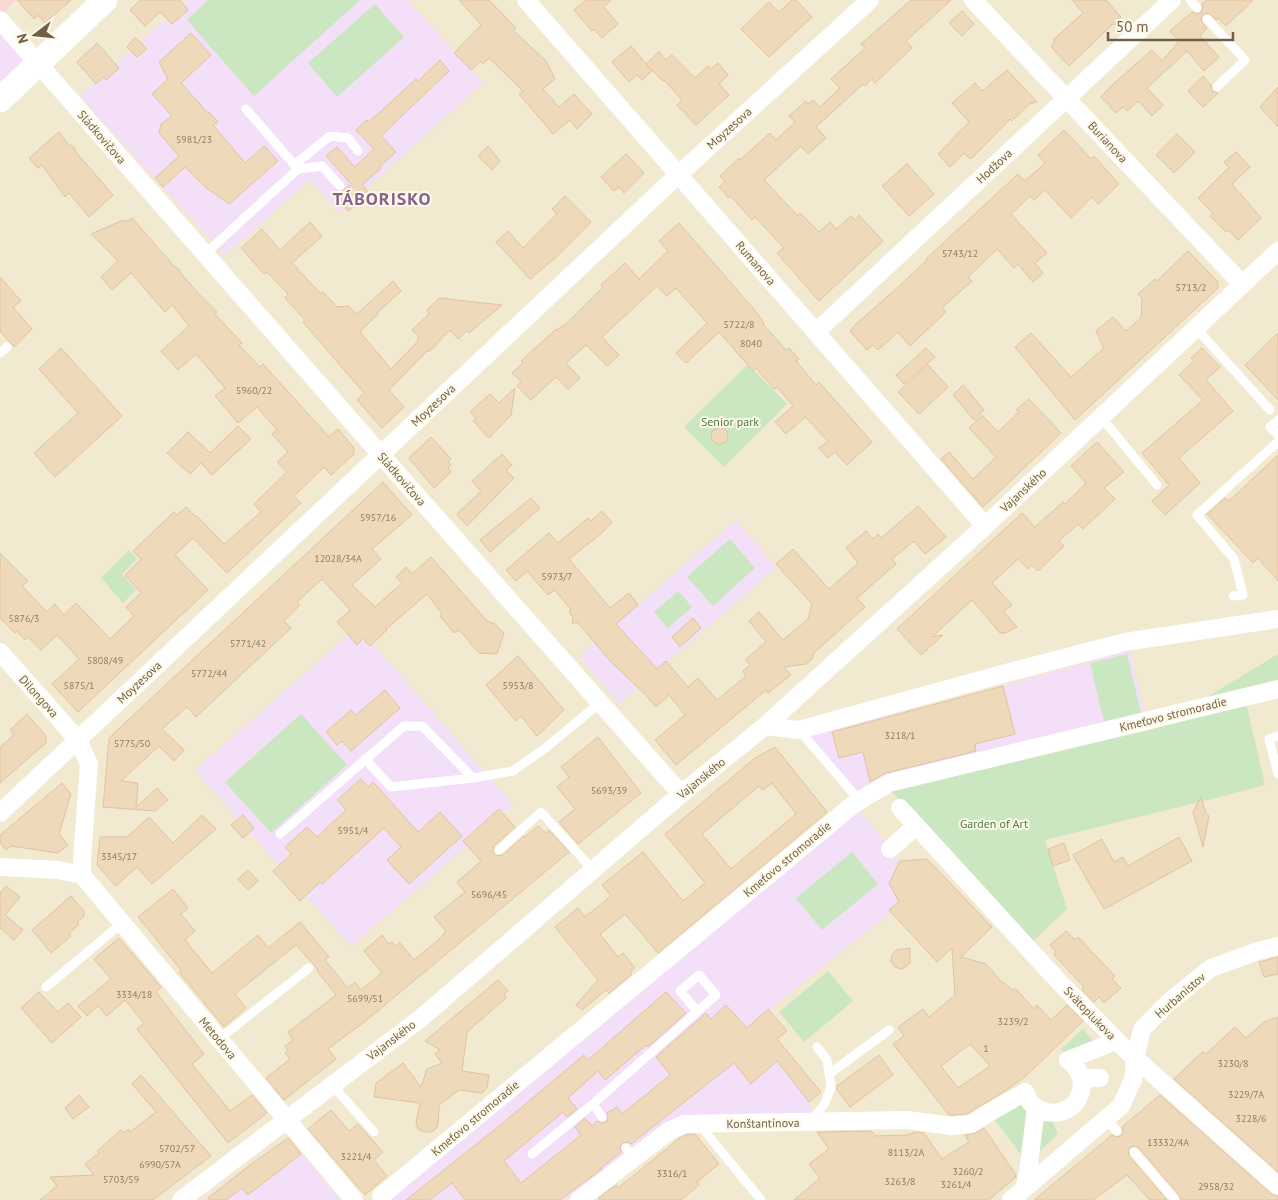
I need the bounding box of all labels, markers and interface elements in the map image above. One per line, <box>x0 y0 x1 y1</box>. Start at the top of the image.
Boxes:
north arrow <box>10 10 60 60</box>
scale bar <box>1108 10 1233 42</box>
text: 50 m <box>1116 17 1149 36</box>
text: N <box>13 32 32 45</box>
street label: Moyzesova <box>703 104 755 152</box>
street label: Sládkovičova <box>75 107 129 167</box>
street label: Burianova <box>1085 118 1131 166</box>
house number: 5981/23 <box>176 133 212 146</box>
street label: Hodžova <box>973 145 1015 187</box>
district label: TÁBORISKO <box>332 187 432 210</box>
street label: Rumanova <box>733 238 779 288</box>
house number: 5743/12 <box>942 247 978 260</box>
house number: 5713/2 <box>1176 281 1206 294</box>
house number: 5722/8 <box>724 318 754 331</box>
house number: 8040 <box>740 337 762 350</box>
street label: Moyzesova <box>408 381 458 429</box>
house number: 5960/22 <box>236 384 272 397</box>
park label: Senior park <box>701 414 759 429</box>
street label: Sládkovičova <box>375 449 429 509</box>
street label: Vajanského <box>996 465 1049 516</box>
house number: 5957/16 <box>360 511 396 524</box>
house number: 12028/34A <box>314 552 362 565</box>
house number: 5973/7 <box>542 570 572 583</box>
house number: 5876/3 <box>9 612 39 625</box>
house number: 5771/42 <box>230 637 266 650</box>
house number: 5808/49 <box>87 654 123 667</box>
street label: Moyzesova <box>114 658 164 706</box>
house number: 5772/44 <box>191 667 228 680</box>
street label: Dilongova <box>16 672 62 720</box>
house number: 5875/1 <box>64 679 94 692</box>
house number: 5953/8 <box>503 679 533 692</box>
street label: Kmeťovo stromoradie <box>1118 693 1228 735</box>
house number: 3218/1 <box>885 729 915 742</box>
house number: 5775/50 <box>114 737 151 750</box>
street label: Vajanského <box>673 754 728 803</box>
house number: 5693/39 <box>591 784 627 797</box>
park label: Garden of Art <box>960 816 1028 831</box>
street label: Kmeťovo stromoradie <box>740 818 834 900</box>
house number: 5951/4 <box>338 824 369 837</box>
house number: 3345/17 <box>101 850 137 863</box>
house number: 5696/45 <box>471 888 507 901</box>
street label: Hurbanistov <box>1152 969 1208 1021</box>
street label: Svätoplukova <box>1061 983 1119 1043</box>
house number: 3334/18 <box>116 988 152 1001</box>
house number: 5699/51 <box>347 992 383 1005</box>
street label: Metodova <box>196 1014 240 1062</box>
house number: 3239/2 <box>998 1015 1028 1028</box>
street label: Vajanského <box>363 1017 419 1064</box>
house number: 1 <box>983 1042 989 1055</box>
house number: 3230/8 <box>1218 1057 1248 1070</box>
street label: Kmeťovo stromoradie <box>428 1077 522 1159</box>
house number: 3229/7A <box>1228 1088 1264 1101</box>
house number: 3228/6 <box>1236 1112 1266 1125</box>
street label: Konštantínova <box>726 1115 800 1131</box>
house number: 13332/4A <box>1147 1136 1189 1149</box>
house number: 5702/57 <box>159 1142 195 1155</box>
house number: 8113/2A <box>888 1146 924 1159</box>
house number: 3221/4 <box>341 1150 372 1163</box>
house number: 6990/57A <box>139 1158 181 1171</box>
house number: 3260/2 <box>953 1165 983 1178</box>
house number: 3316/1 <box>657 1167 687 1180</box>
house number: 5703/59 <box>103 1173 139 1186</box>
house number: 3263/8 <box>885 1175 915 1188</box>
house number: 3261/4 <box>941 1178 972 1191</box>
house number: 2958/32 <box>1198 1180 1234 1193</box>

